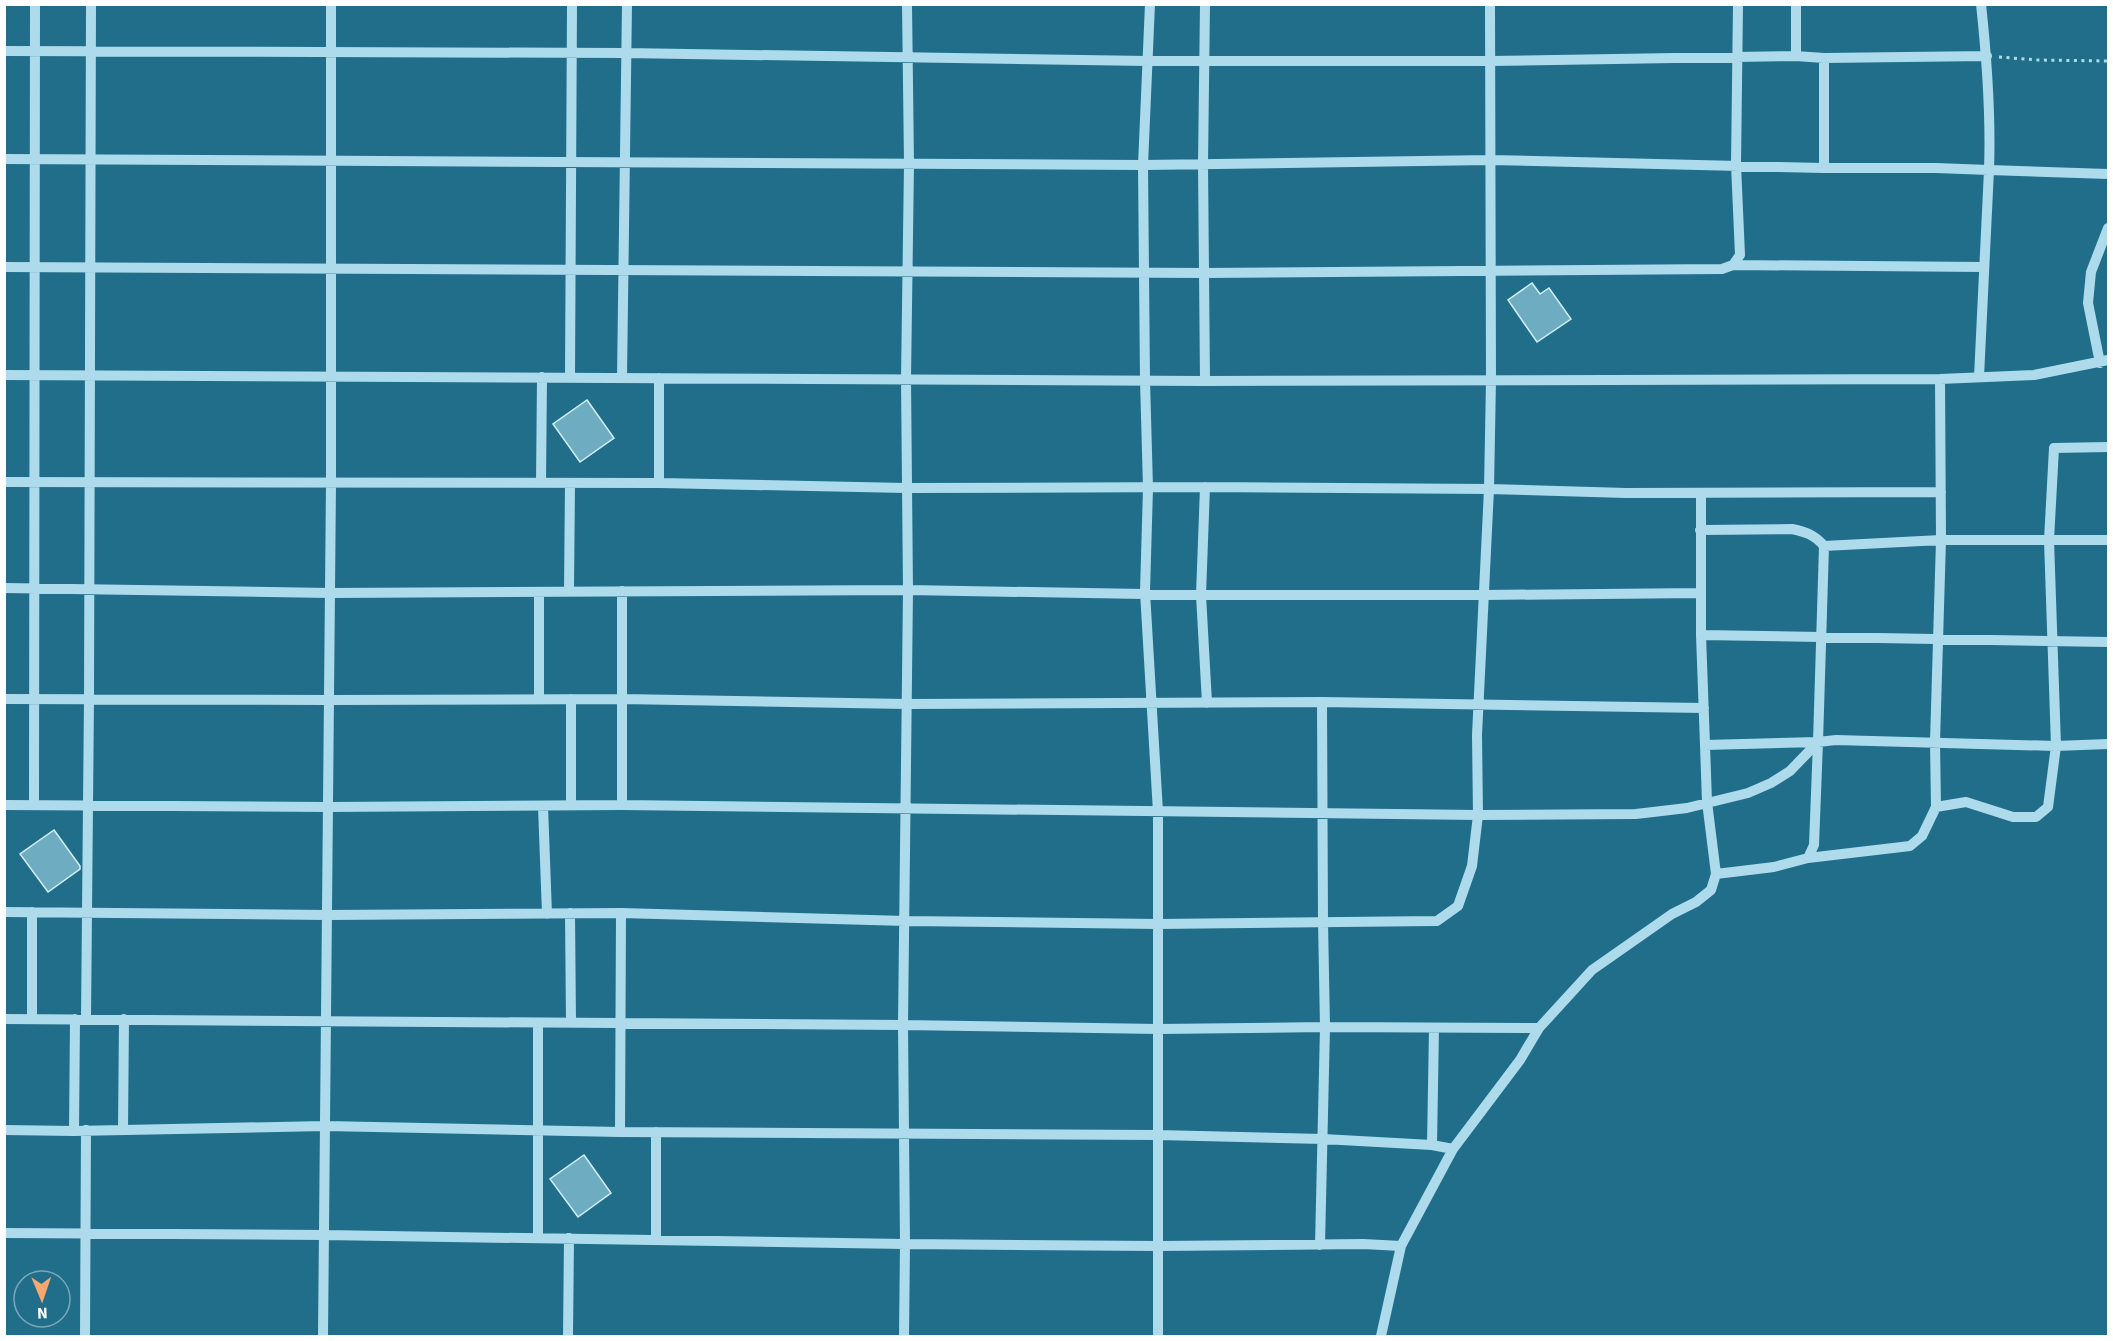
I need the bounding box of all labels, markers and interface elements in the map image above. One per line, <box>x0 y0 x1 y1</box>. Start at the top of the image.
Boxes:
north arrow <box>12 1269 72 1329</box>
text: N <box>37 1302 48 1324</box>

